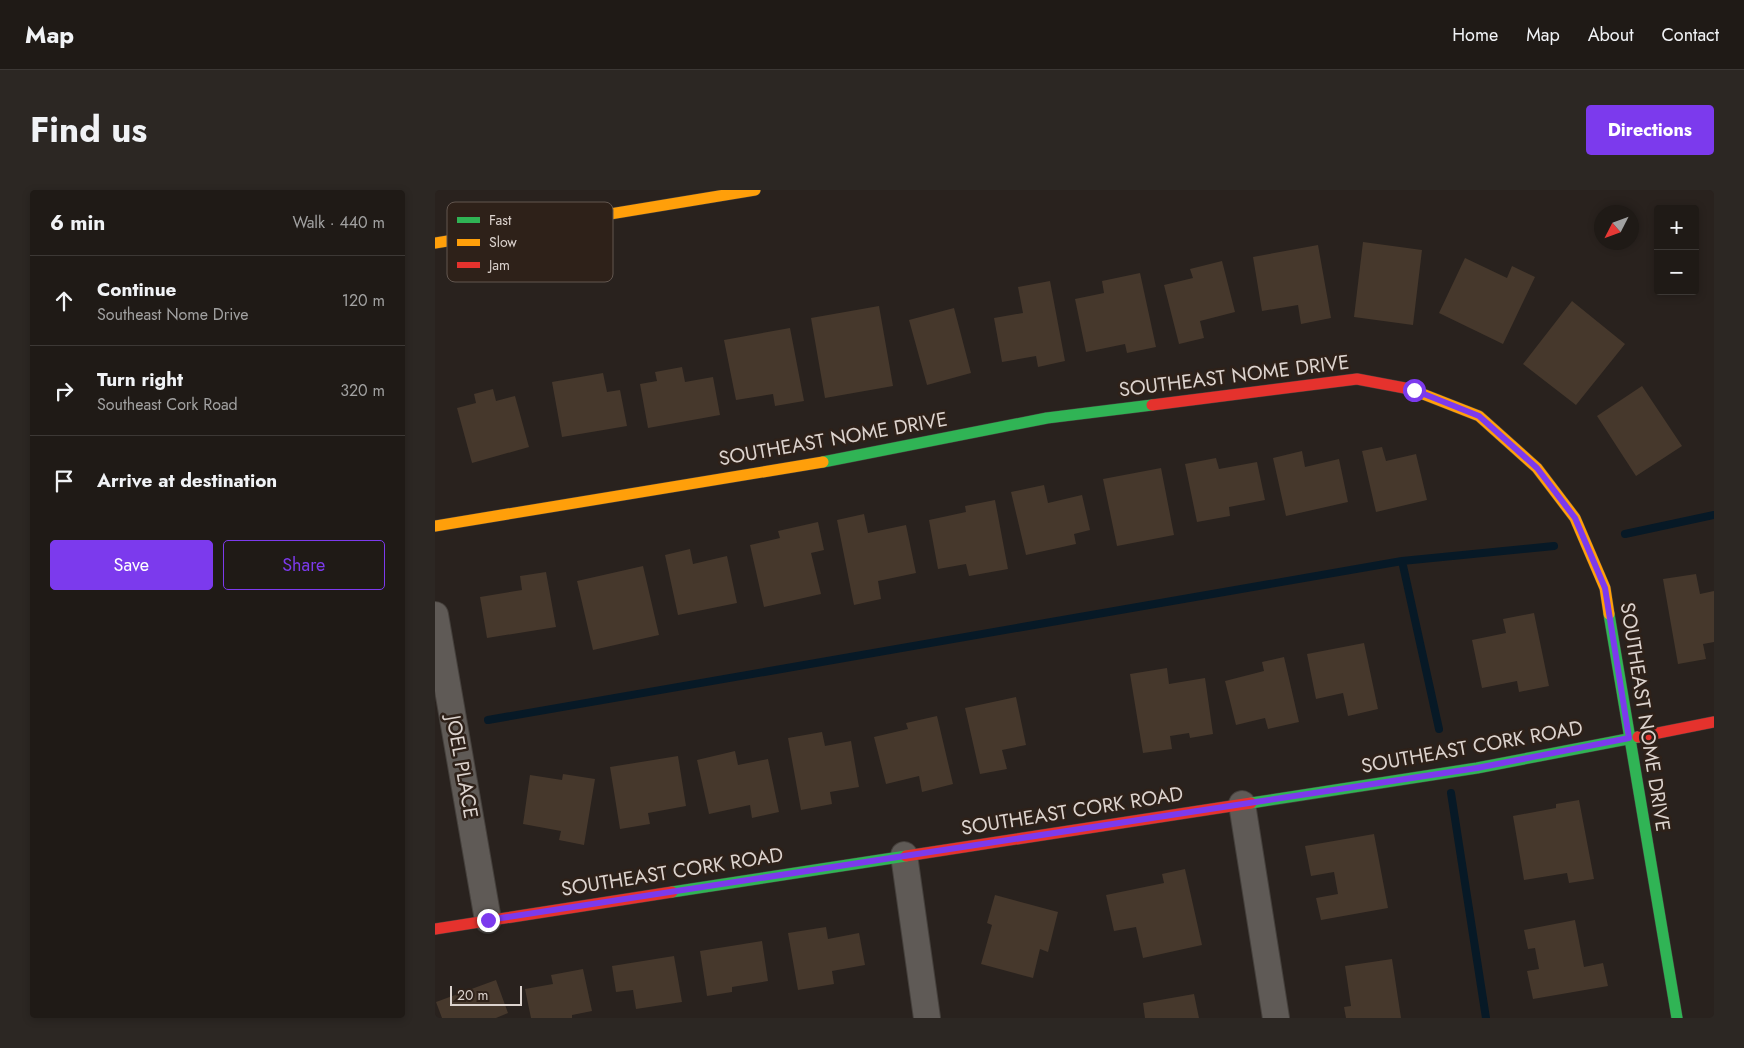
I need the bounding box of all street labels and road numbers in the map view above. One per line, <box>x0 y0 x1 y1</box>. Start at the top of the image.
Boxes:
street label: SOUTHEAST NOME DRIVE <box>1117 347 1351 405</box>
street label: SOUTHEAST NOME DRIVE <box>716 405 950 473</box>
street label: SOUTHEAST NOME DRIVE <box>1613 600 1677 834</box>
street label: JOEL PLACE <box>438 710 485 821</box>
street label: SOUTHEAST CORK ROAD <box>1359 713 1585 781</box>
street label: SOUTHEAST CORK ROAD <box>959 779 1185 843</box>
street label: SOUTHEAST CORK ROAD <box>559 840 785 904</box>

